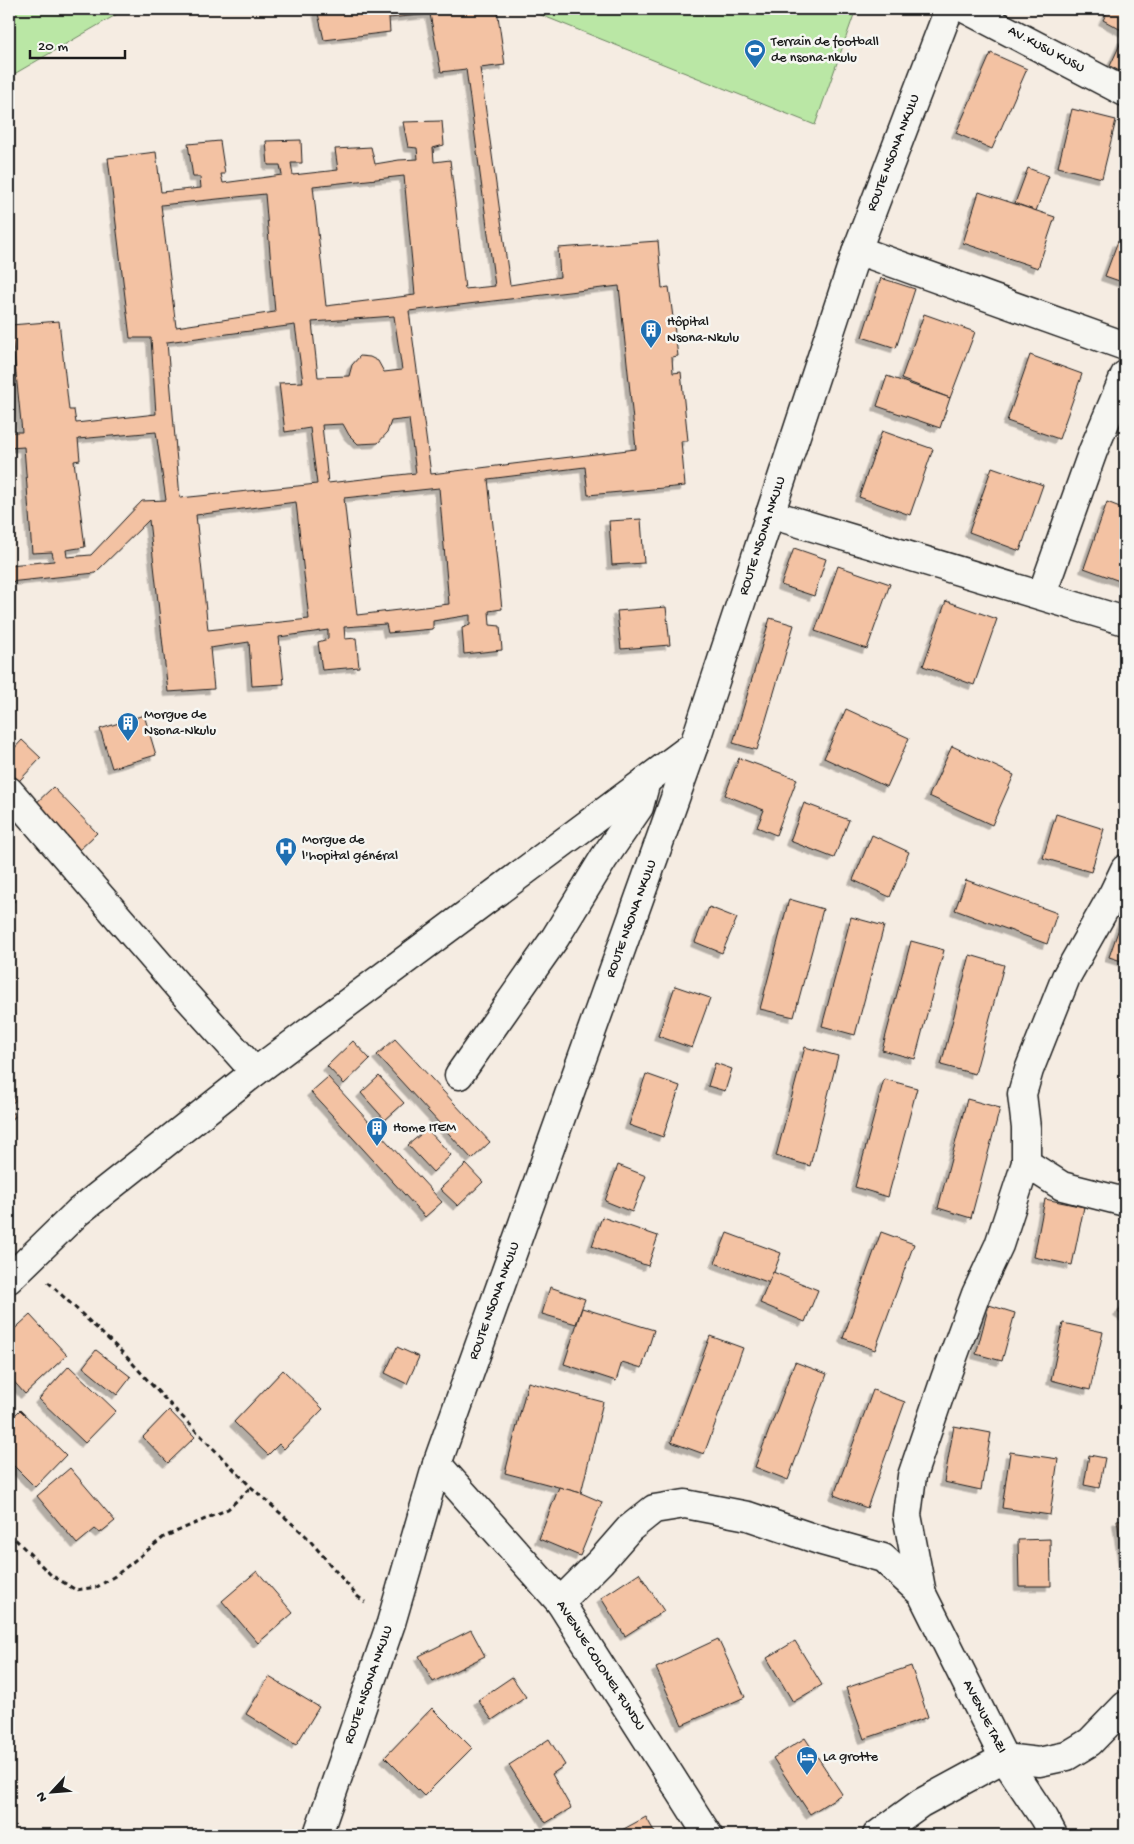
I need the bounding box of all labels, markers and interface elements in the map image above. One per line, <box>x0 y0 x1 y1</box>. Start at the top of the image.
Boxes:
street label: AV.KUSU KUSU <box>1005 23 1087 77</box>
scale bar <box>30 28 125 60</box>
place label: Terrain de football de nsona-nkulu <box>770 34 879 67</box>
text: 20 m <box>38 38 68 56</box>
sports icon: Terrain de football de nsona-nkulu <box>743 38 767 69</box>
street label: ROUTE NSONA NKULU <box>864 92 924 214</box>
place label: Hôpital Nsona-Nkulu <box>667 314 739 347</box>
building icon: Hôpital Nsona-Nkulu <box>639 318 663 349</box>
street label: ROUTE NSONA NKULU <box>736 474 790 598</box>
place label: Morgue de Nsona-Nkulu <box>144 707 216 740</box>
building icon: Morgue de Nsona-Nkulu <box>116 711 140 742</box>
place label: Morgue de l'hopital général <box>302 832 398 865</box>
hospital icon: Morgue de l'hopital général <box>274 836 298 867</box>
street label: ROUTE NSONA NKULU <box>603 858 661 980</box>
building icon: Home ITEM <box>365 1116 389 1147</box>
place label: Home ITEM <box>393 1120 456 1137</box>
street label: ROUTE NSONA NKULU <box>466 1240 524 1362</box>
street label: AVENUE COLONEL FUNDU <box>552 1598 648 1734</box>
street label: ROUTE NSONA NKULU <box>341 1624 397 1746</box>
street label: AVENUE TAZI <box>958 1677 1010 1757</box>
hotel icon: La grotte <box>795 1745 819 1776</box>
place label: La grotte <box>823 1749 879 1766</box>
north arrow <box>28 1766 78 1816</box>
text: N <box>33 1789 52 1804</box>

